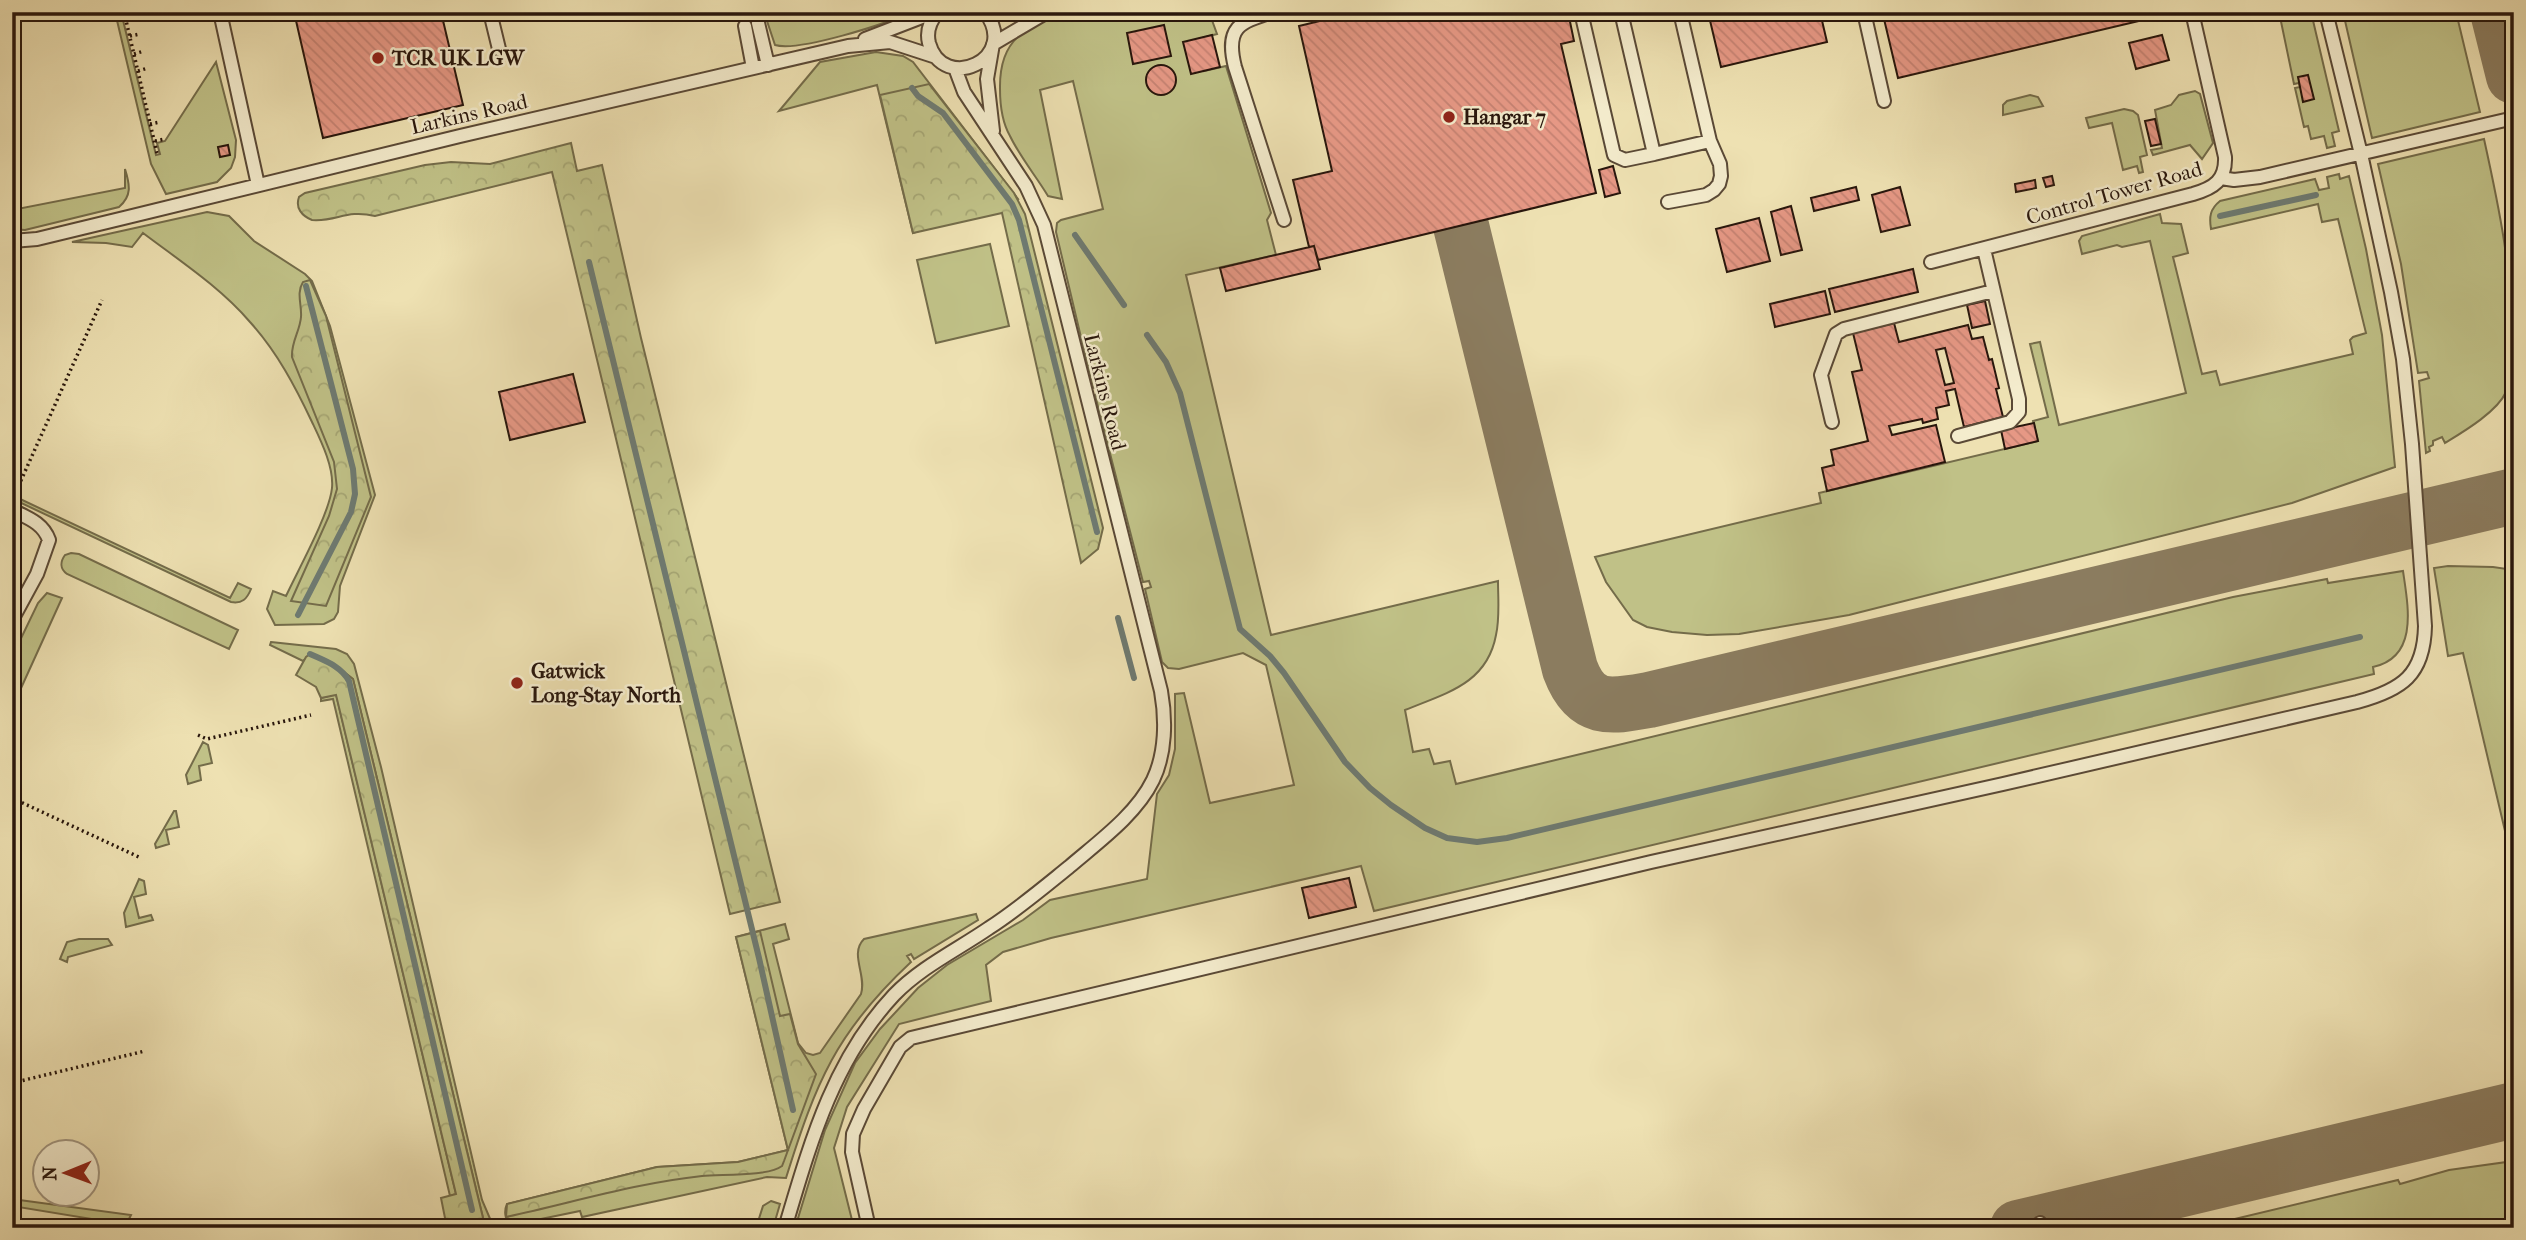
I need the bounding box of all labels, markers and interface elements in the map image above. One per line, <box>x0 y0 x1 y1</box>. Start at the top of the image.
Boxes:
place label: TCR UK LGW <box>391 46 526 70</box>
marker: TCR UK LGW <box>370 50 386 66</box>
street label: Larkins Road <box>408 89 530 139</box>
place label: Hangar 7 <box>1463 105 1546 129</box>
marker: Hangar 7 <box>1441 109 1457 125</box>
street label: Control Tower Road <box>2023 156 2205 230</box>
street label: Larkins Road <box>1079 331 1131 453</box>
place label: Gatwick Long-Stay North <box>531 659 681 707</box>
marker: Gatwick Long-Stay North <box>509 675 525 691</box>
north arrow <box>32 1138 102 1208</box>
text: N <box>39 1165 61 1181</box>

